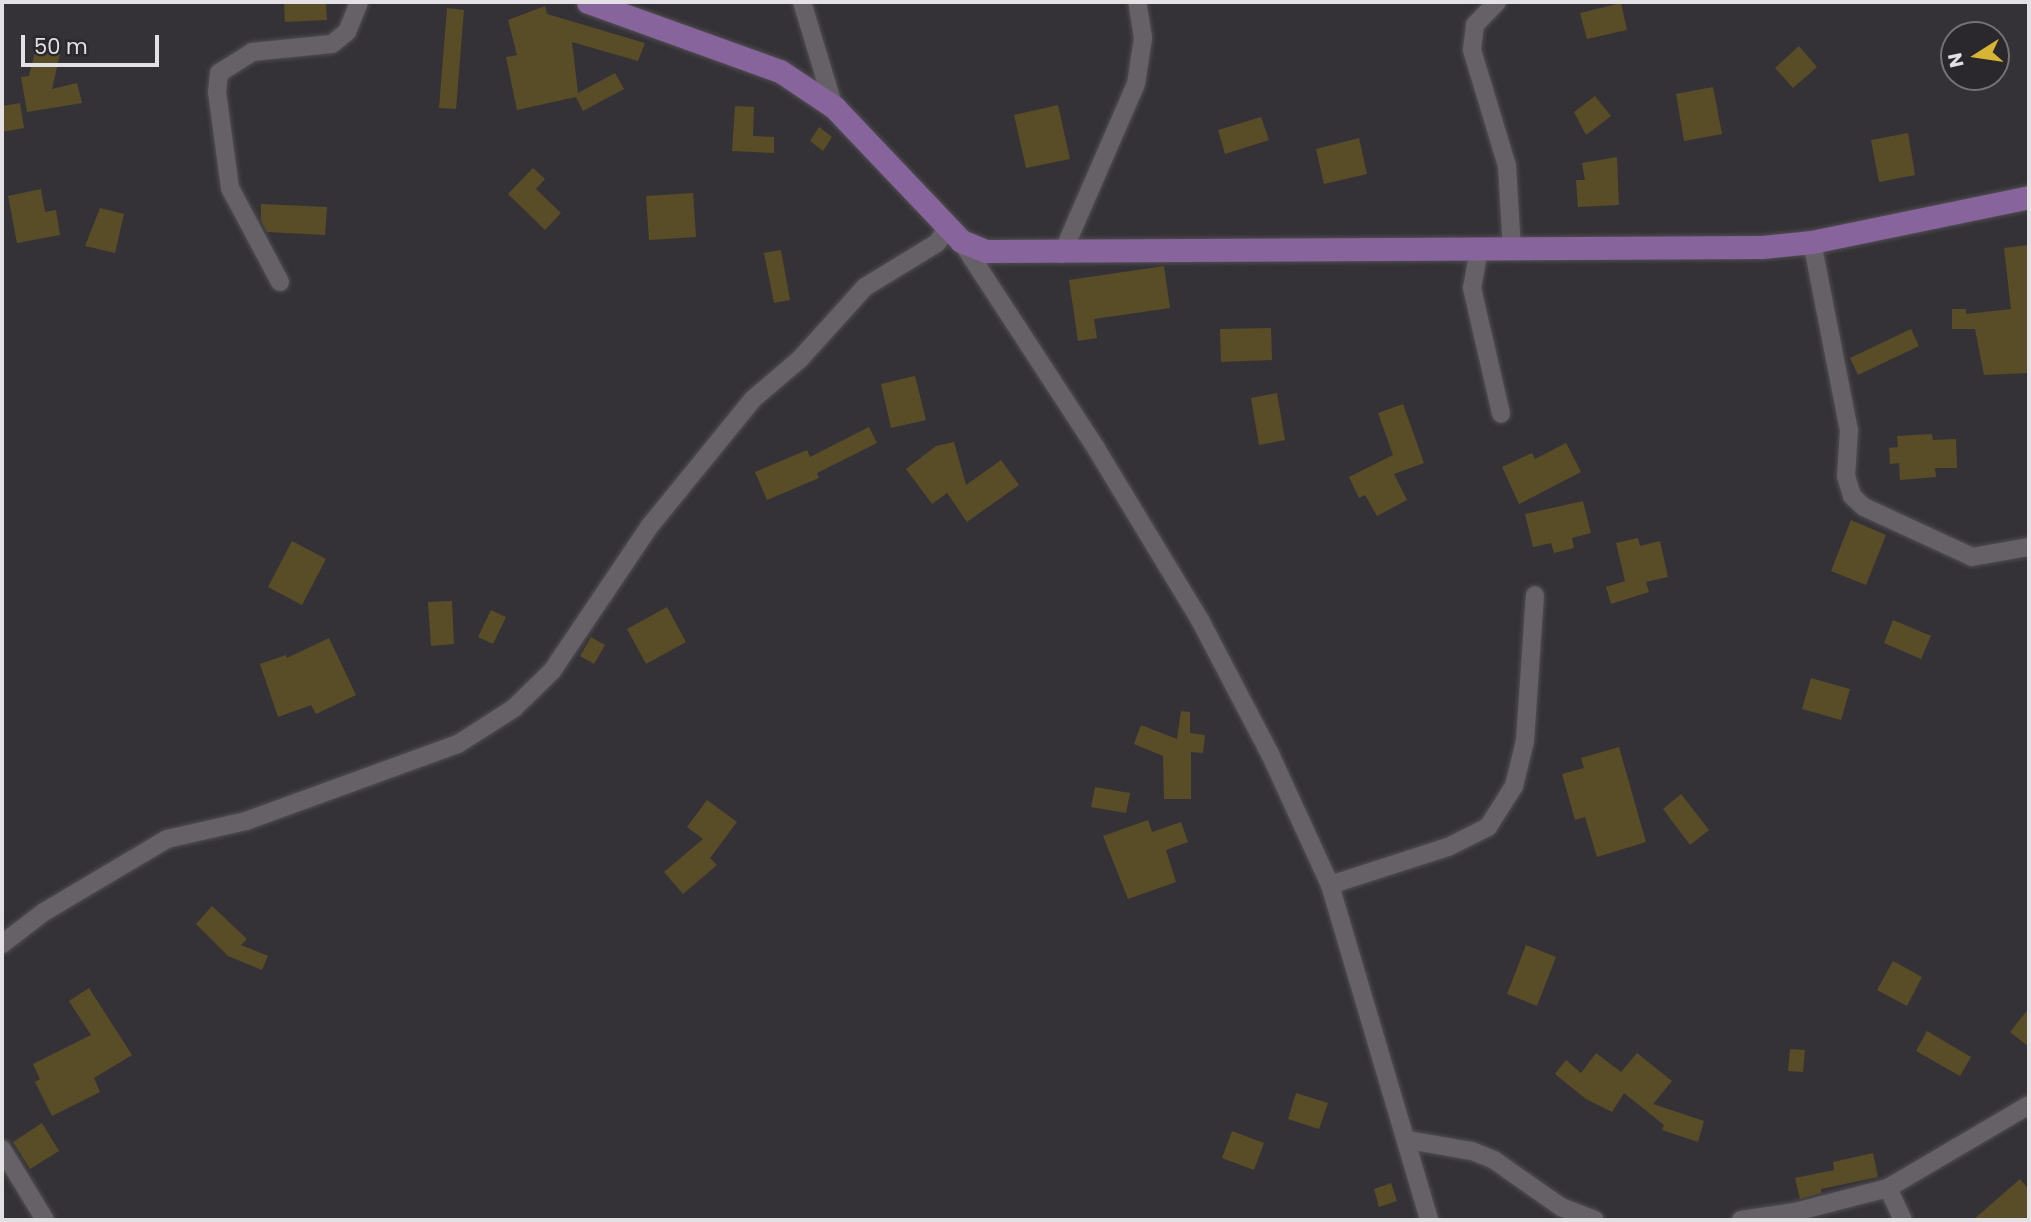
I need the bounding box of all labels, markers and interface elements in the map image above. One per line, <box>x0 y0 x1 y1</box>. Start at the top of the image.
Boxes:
scale bar <box>24 21 163 65</box>
north arrow <box>1940 21 2010 91</box>
text: 50 m <box>34 32 88 61</box>
text: N <box>1941 50 1971 70</box>

